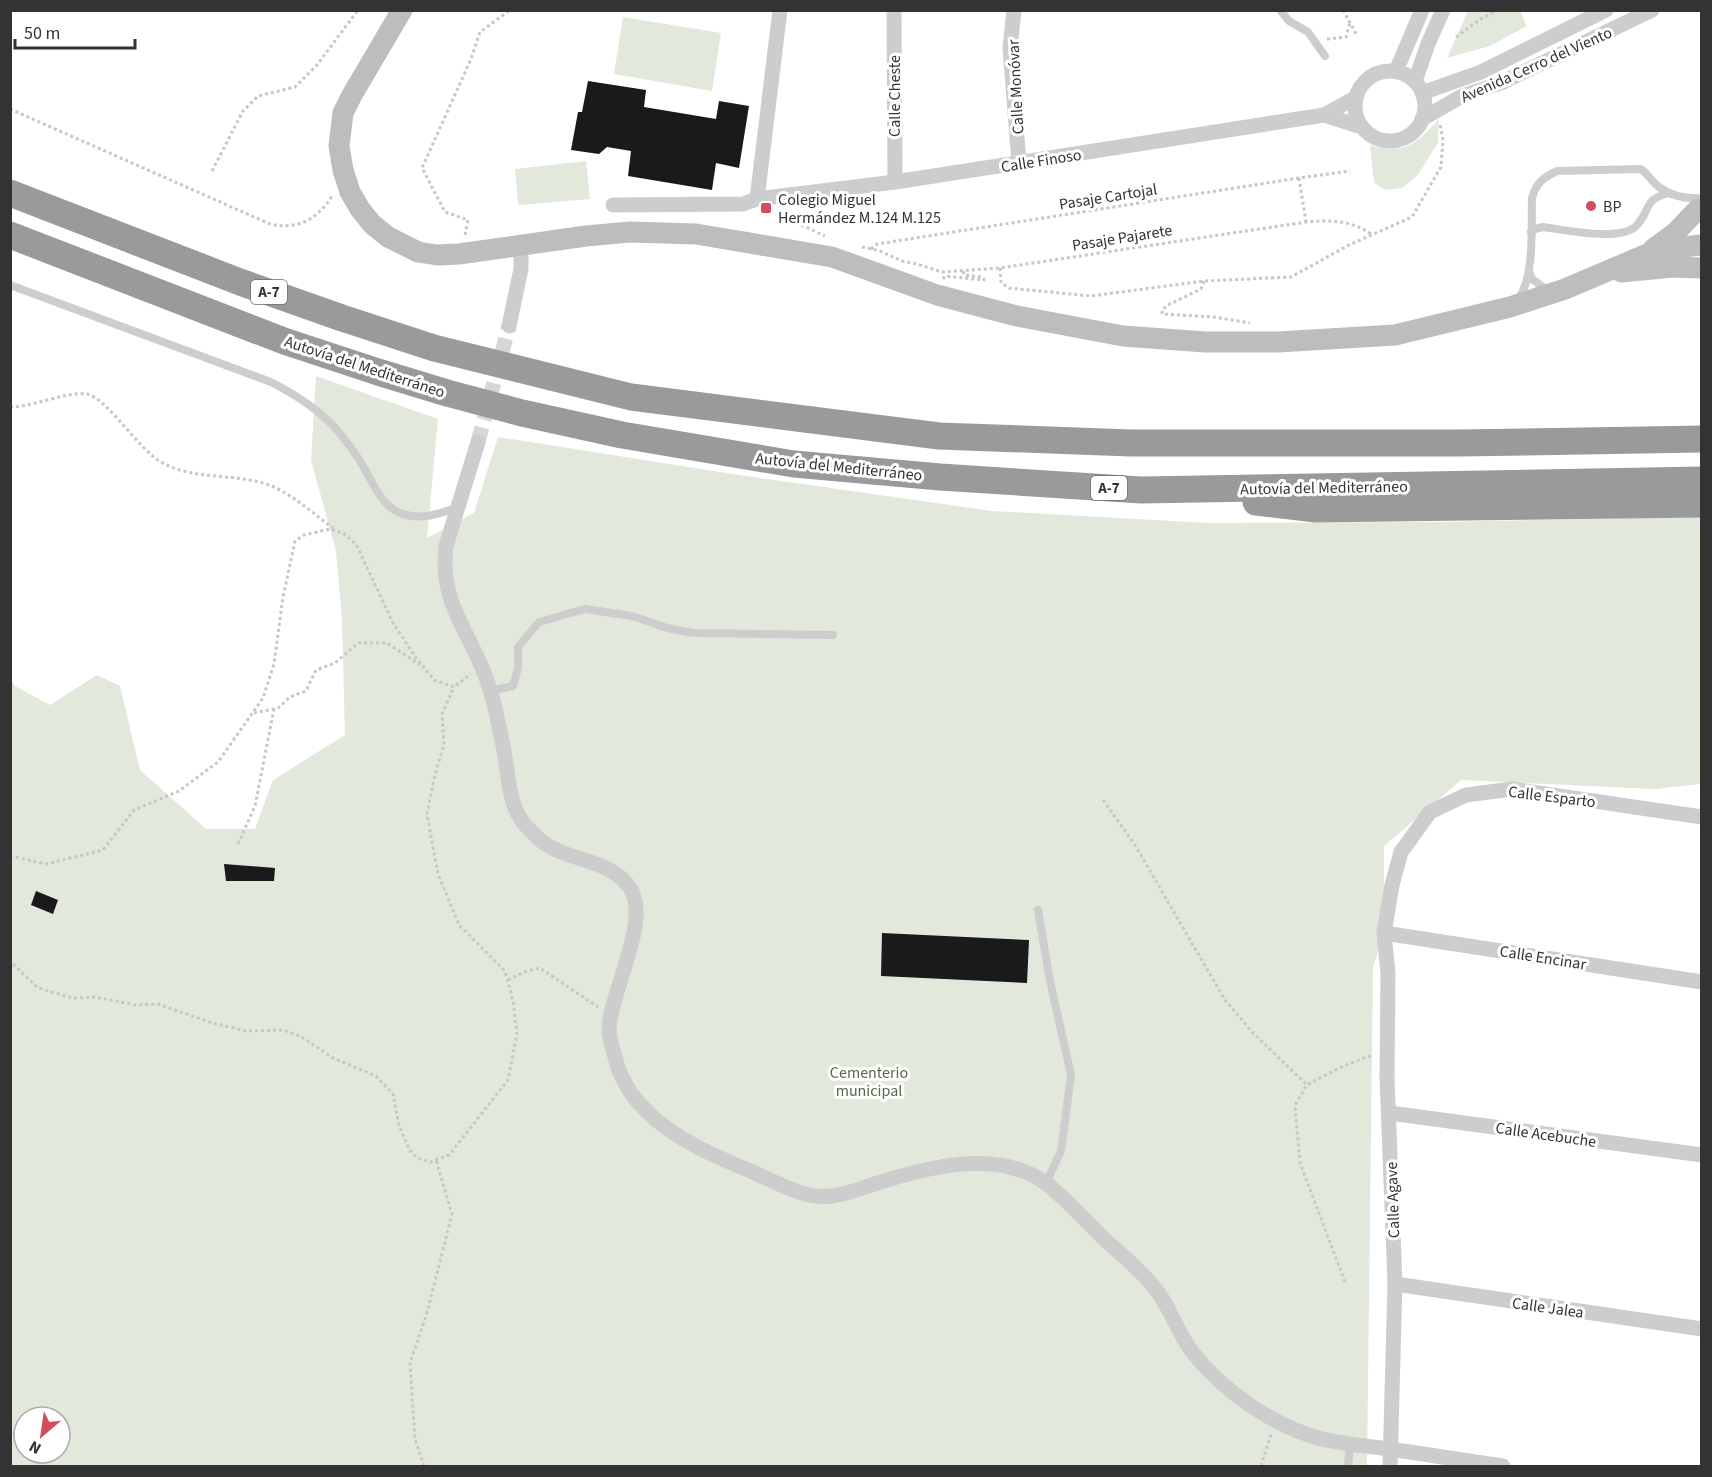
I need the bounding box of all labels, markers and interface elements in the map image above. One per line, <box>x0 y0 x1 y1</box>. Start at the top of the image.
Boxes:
scale bar <box>15 12 135 50</box>
text: 50 m <box>24 21 60 46</box>
street label: Avenida Cerro del Viento <box>1457 22 1616 108</box>
street label: Calle Monóvar <box>1003 39 1029 135</box>
street label: Calle Cheste <box>884 55 906 137</box>
street label: Calle Finoso <box>999 144 1083 178</box>
street label: Pasaje Cartojal <box>1058 178 1159 216</box>
place label: Colegio Miguel Hermández M.124 M.125 <box>778 189 941 229</box>
place label: BP <box>1603 196 1621 218</box>
marker: BP <box>1584 199 1598 213</box>
marker: Colegio Miguel Hermández M.124 M.125 <box>759 201 773 215</box>
street label: Pasaje Pajarete <box>1071 219 1174 257</box>
road number: A-7 <box>251 280 287 304</box>
street label: Autovía del Mediterráneo <box>282 331 448 403</box>
street label: Autovía del Mediterráneo <box>754 447 923 487</box>
road number: A-7 <box>1091 476 1127 500</box>
street label: Autovía del Mediterráneo <box>1240 476 1408 500</box>
street label: Calle Esparto <box>1507 781 1597 813</box>
street label: Calle Encinar <box>1498 940 1588 976</box>
park label: Cementerio municipal <box>830 1062 908 1102</box>
street label: Calle Acebuche <box>1494 1117 1598 1153</box>
street label: Calle Agave <box>1381 1161 1405 1239</box>
street label: Calle Jalea <box>1511 1292 1585 1324</box>
north arrow <box>12 1405 72 1465</box>
text: N <box>25 1435 45 1459</box>

